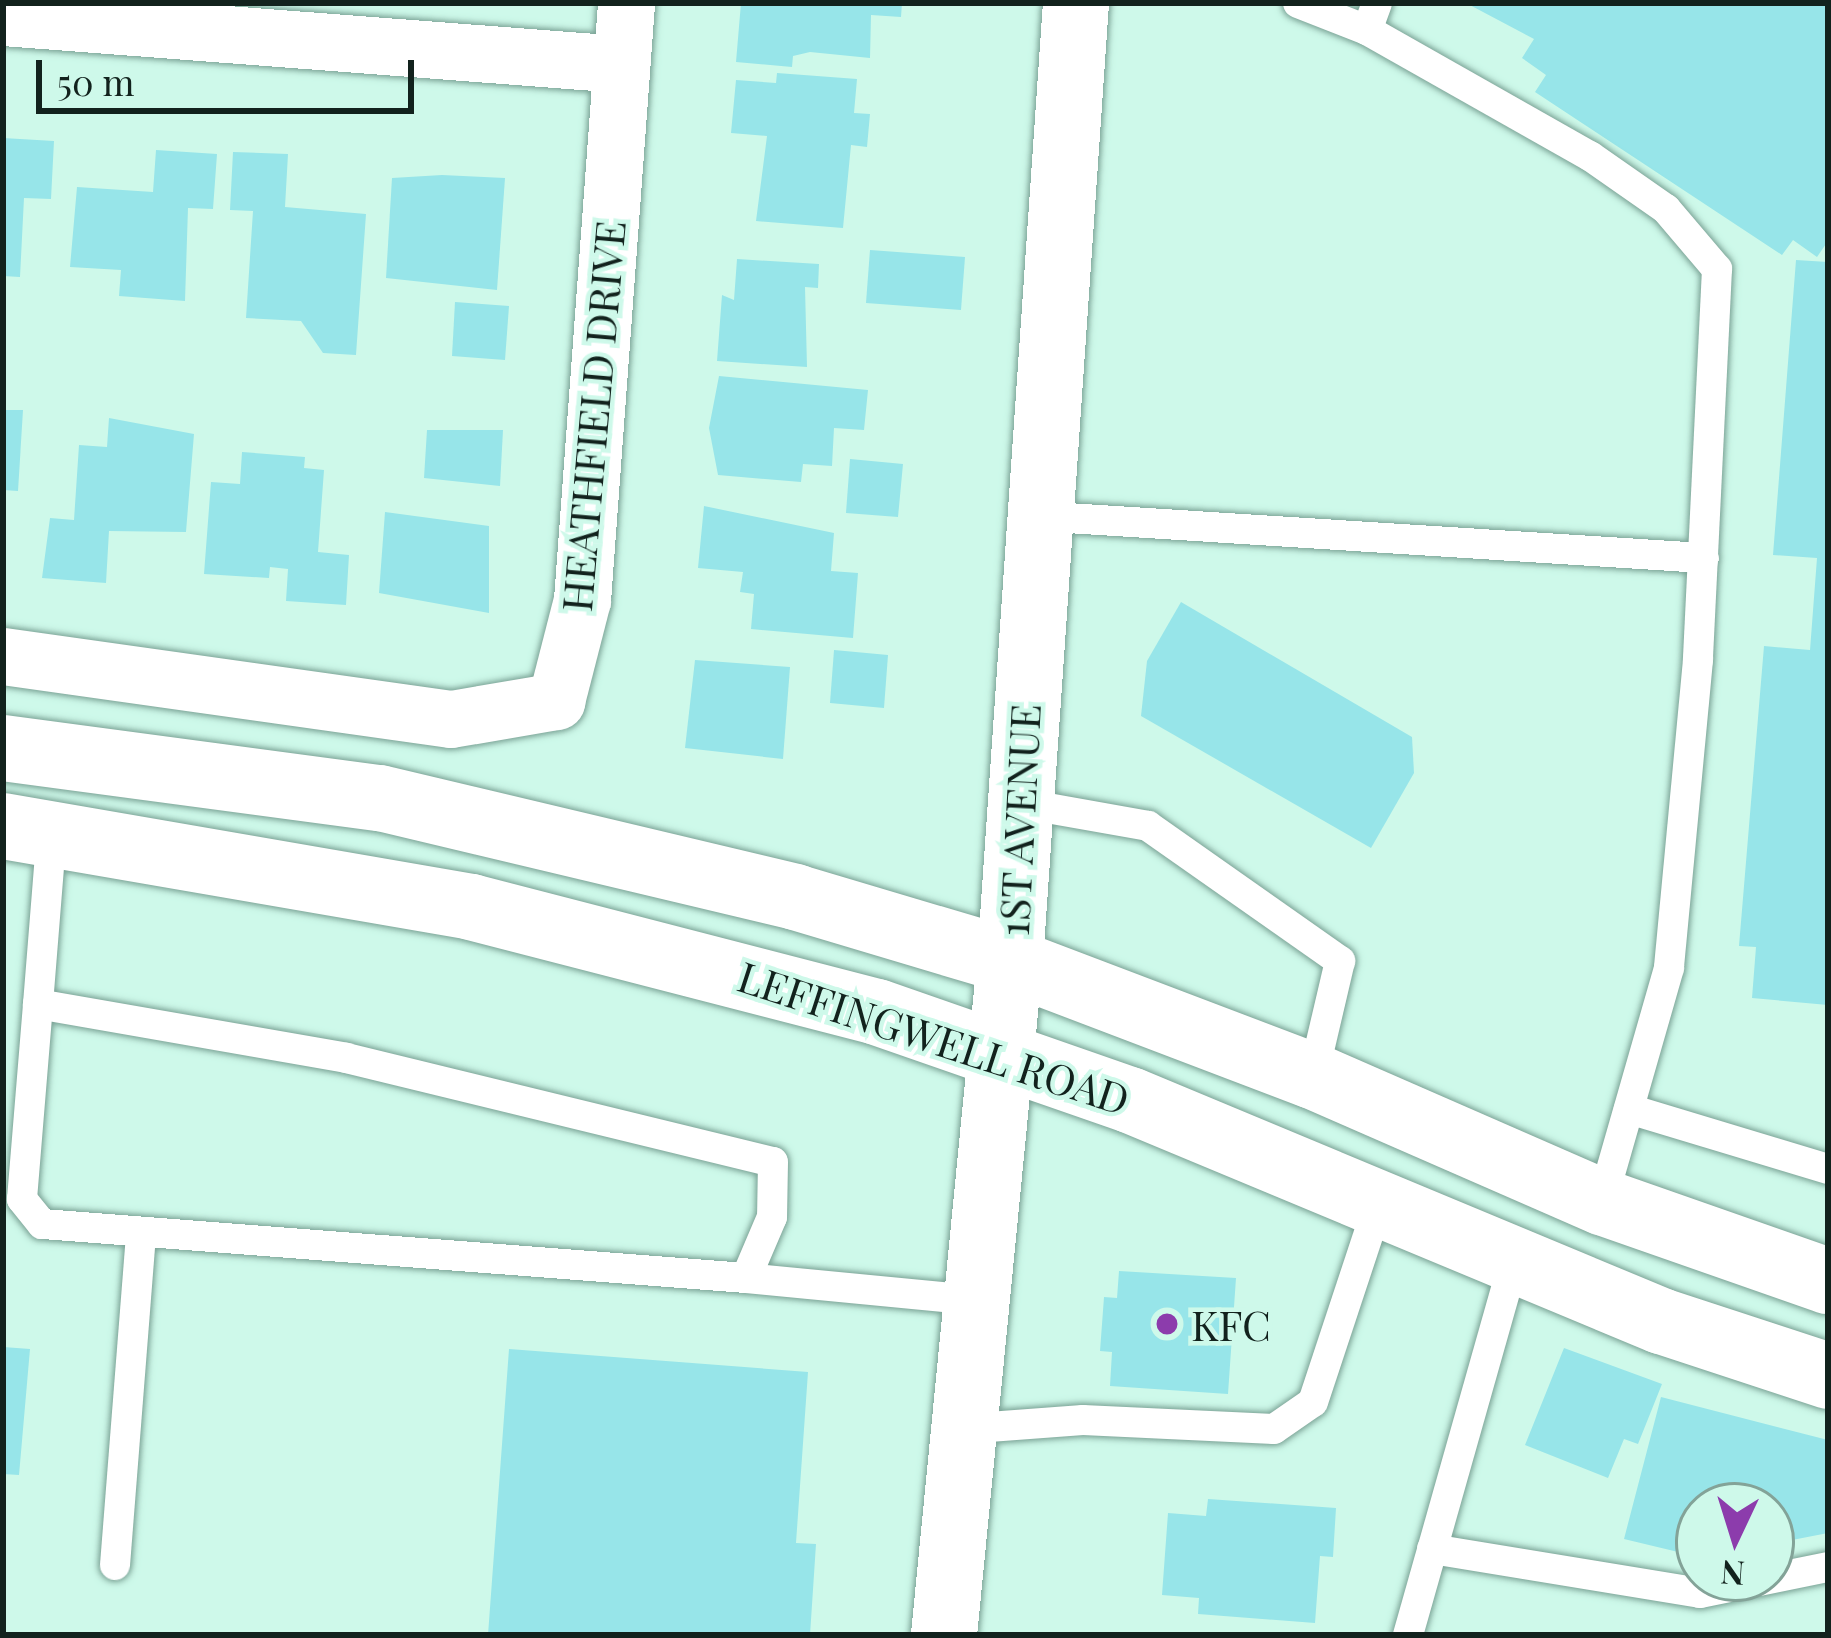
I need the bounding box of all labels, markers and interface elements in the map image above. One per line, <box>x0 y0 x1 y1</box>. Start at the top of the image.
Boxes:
scale bar <box>42 36 420 110</box>
text: 50 m <box>57 57 134 105</box>
street label: HEATHFIELD DRIVE <box>550 218 634 614</box>
street label: 1ST AVENUE <box>987 701 1049 939</box>
street label: LEFFINGWELL ROAD <box>732 950 1136 1124</box>
place label: KFC <box>1191 1299 1271 1349</box>
marker: KFC <box>1154 1311 1180 1337</box>
north arrow <box>1675 1482 1795 1602</box>
text: N <box>1719 1552 1746 1598</box>

